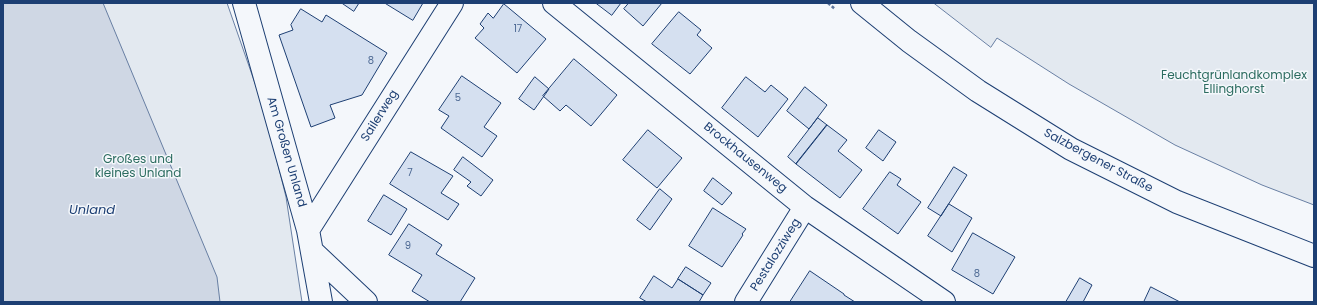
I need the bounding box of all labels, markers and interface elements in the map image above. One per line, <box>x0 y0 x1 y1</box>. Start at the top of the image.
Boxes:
house number: 17 <box>514 23 522 35</box>
house number: 8 <box>368 55 374 67</box>
park label: Feuchtgrünlandkomplex Ellinghorst <box>1161 69 1307 97</box>
street label: Sailerweg <box>358 87 402 145</box>
house number: 5 <box>455 92 461 104</box>
street label: Am Großen Unland <box>263 95 309 209</box>
street label: Brockhausenweg <box>700 120 790 196</box>
street label: Salzbergener Straße <box>1041 126 1155 196</box>
park label: Großes und kleines Unland <box>95 153 181 181</box>
house number: 7 <box>407 167 413 179</box>
water label: Unland <box>69 203 115 219</box>
street label: Pestalozziweg <box>748 216 804 294</box>
house number: 9 <box>405 240 411 252</box>
house number: 8 <box>974 268 980 280</box>

